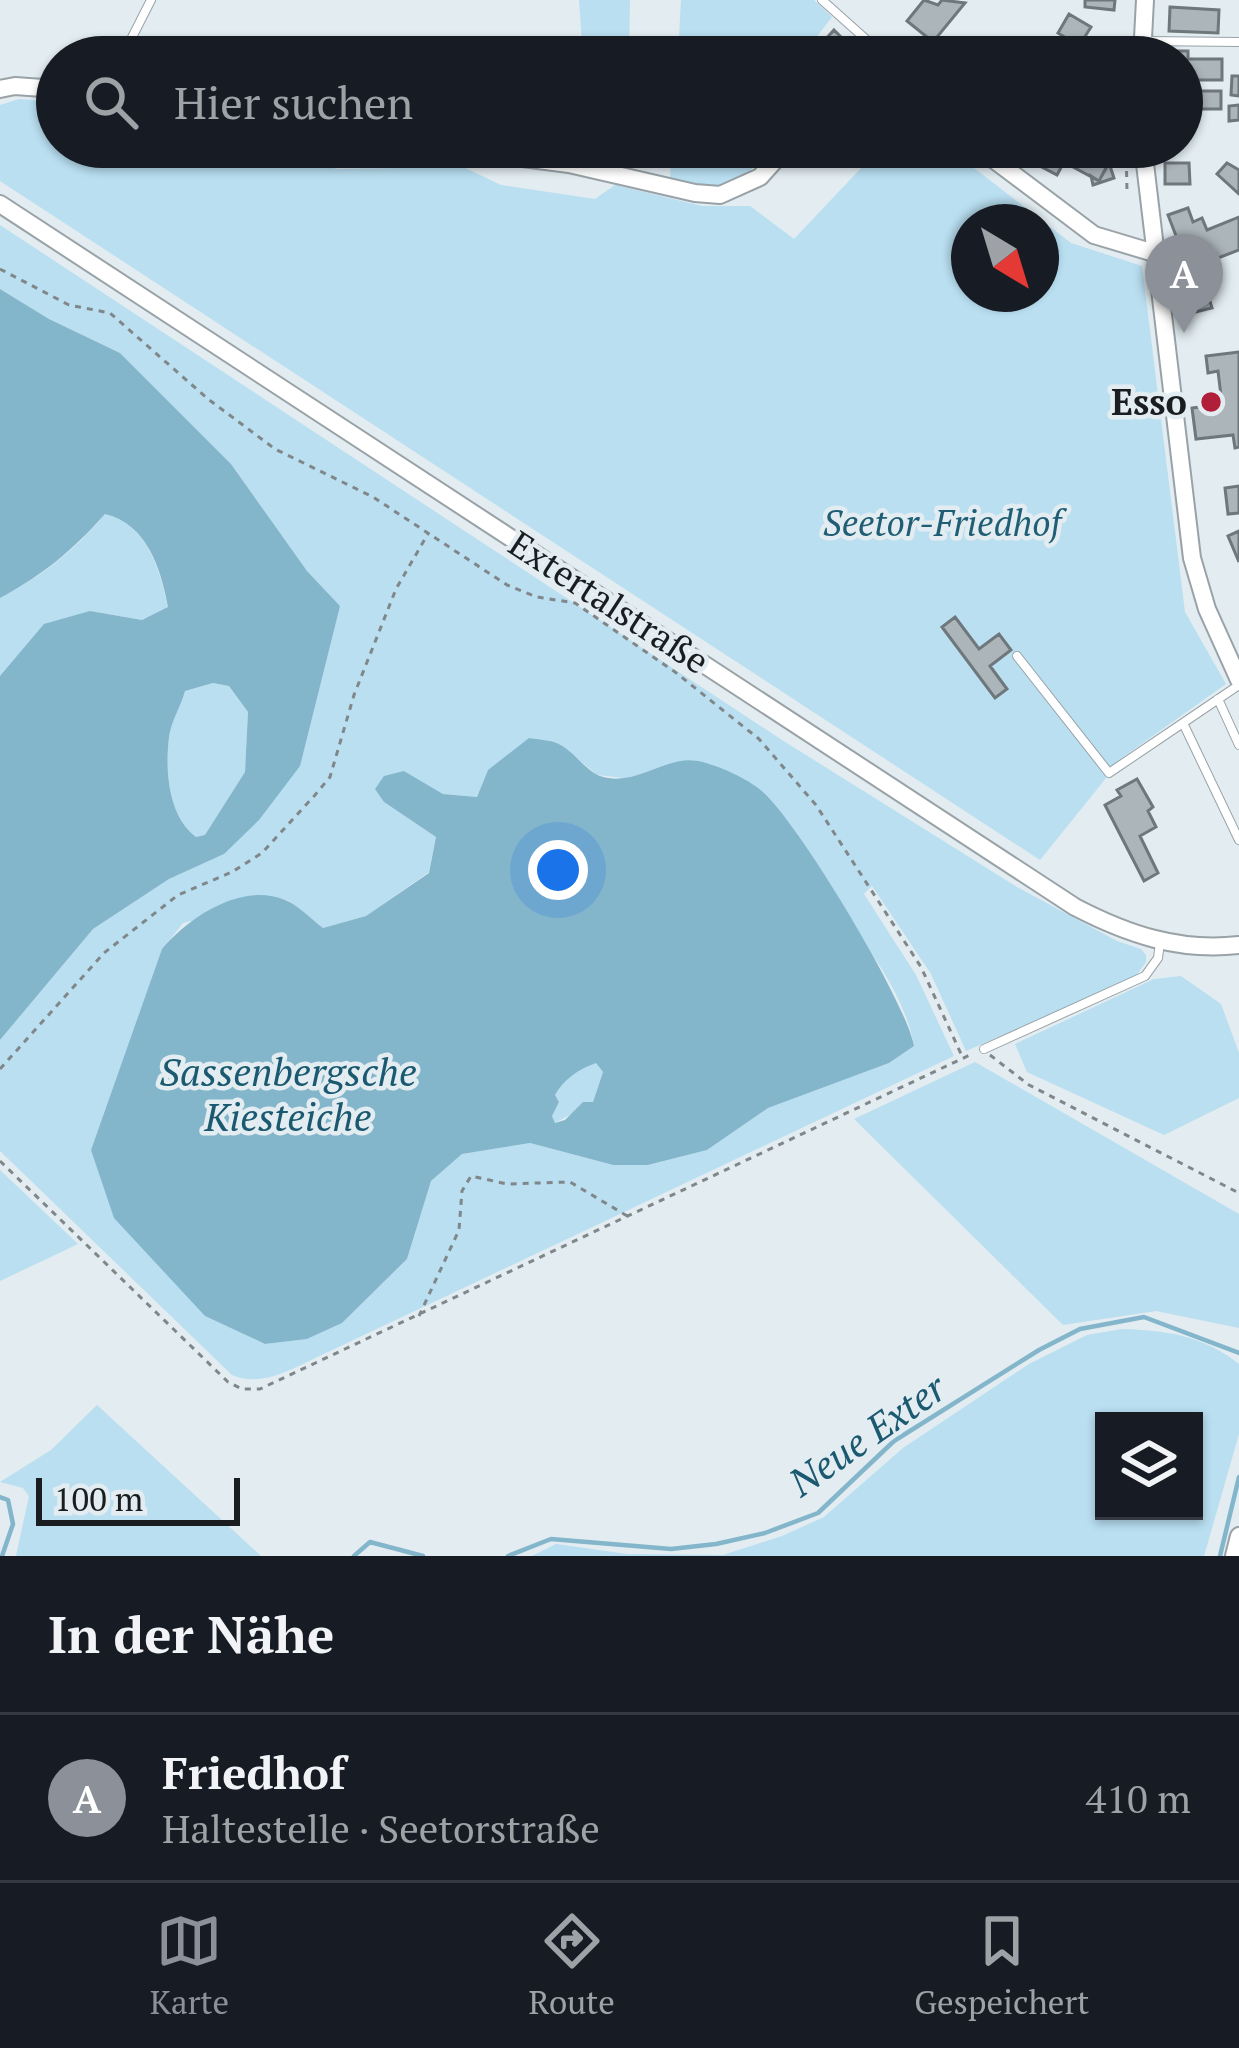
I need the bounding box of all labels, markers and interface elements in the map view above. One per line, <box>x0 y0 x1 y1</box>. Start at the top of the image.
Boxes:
search box <box>36 36 1203 168</box>
icon: search <box>78 69 144 135</box>
text: Hier suchen <box>174 72 413 132</box>
north arrow <box>951 204 1059 312</box>
pin: A <box>1145 234 1223 333</box>
place label: Esso <box>1111 378 1187 425</box>
marker: Esso <box>1198 389 1224 415</box>
park label: Seetor-Friedhof <box>823 499 1068 546</box>
street label: Extertalstraße <box>500 519 718 684</box>
your location <box>528 840 588 900</box>
water label: Sassenbergsche Kiesteiche <box>159 1045 417 1142</box>
water label: Neue Exter <box>777 1360 957 1508</box>
map controls <box>1095 1412 1203 1520</box>
button: layers <box>1095 1412 1203 1520</box>
scale bar <box>36 1472 240 1525</box>
text: 100 m <box>54 1477 143 1520</box>
text: In der Nähe <box>48 1600 334 1668</box>
text: Friedhof <box>162 1742 346 1802</box>
text: A <box>73 1772 101 1824</box>
text: 410 m <box>1086 1772 1191 1824</box>
text: Haltestelle · Seetorstraße <box>162 1802 600 1854</box>
tab: Karte <box>150 1908 229 2023</box>
tab: Route <box>528 1908 615 2023</box>
tab: Gespeichert <box>914 1908 1089 2023</box>

